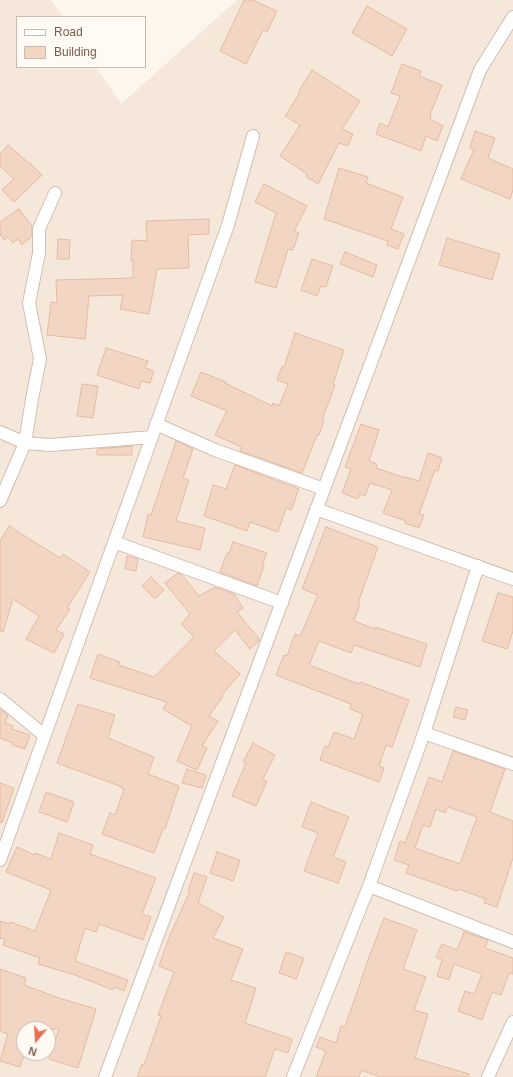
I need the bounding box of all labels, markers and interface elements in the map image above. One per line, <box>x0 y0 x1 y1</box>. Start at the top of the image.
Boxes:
legend <box>16 16 146 68</box>
text: Road <box>54 25 83 39</box>
text: Building <box>54 45 97 59</box>
north arrow <box>16 1021 56 1061</box>
text: N <box>27 1045 38 1058</box>

